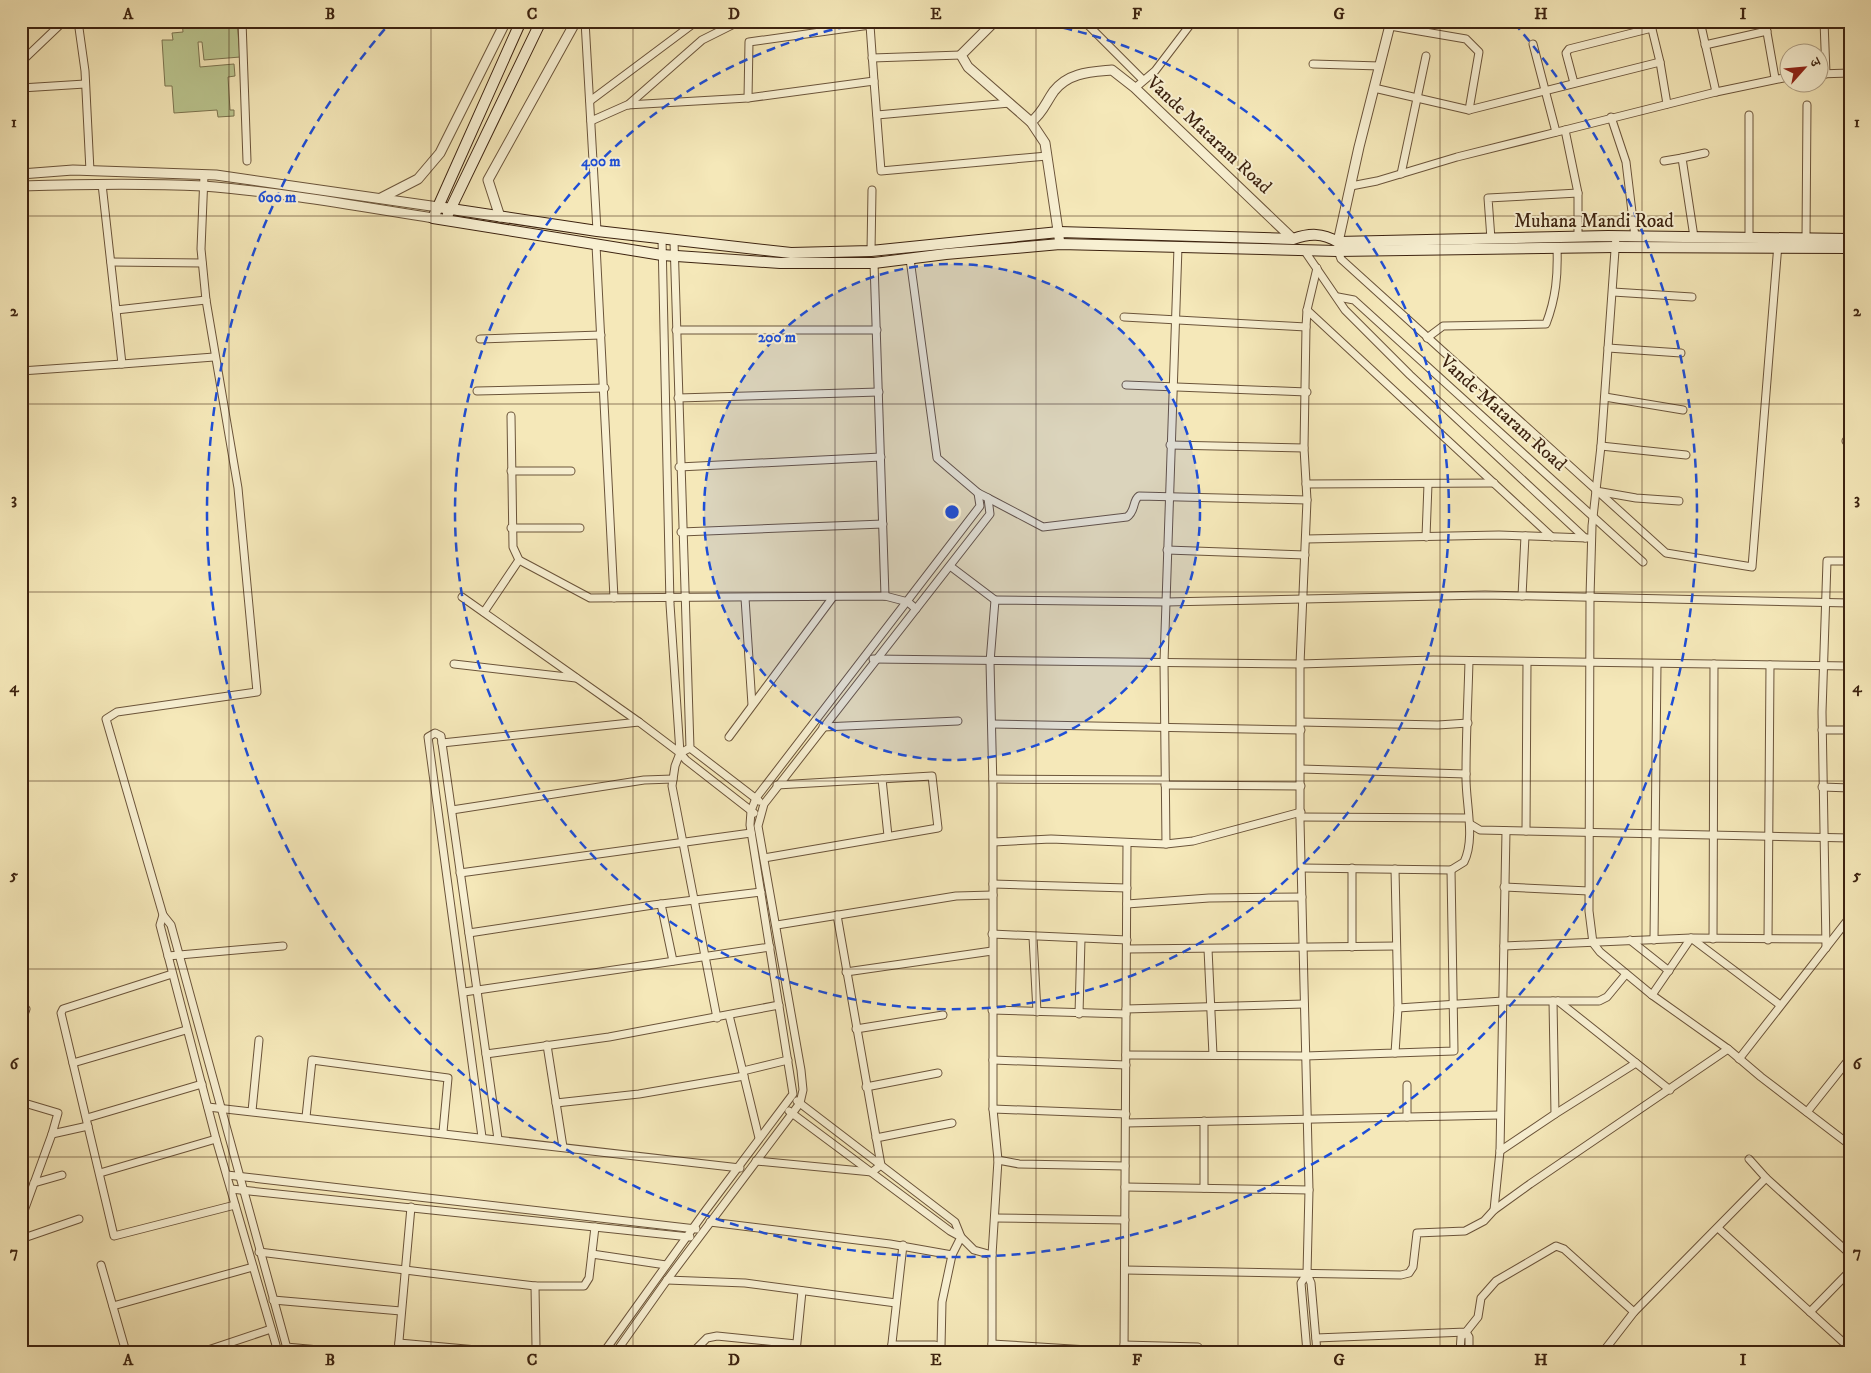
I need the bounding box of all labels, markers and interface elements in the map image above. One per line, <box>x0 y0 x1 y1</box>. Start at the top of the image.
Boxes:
text: A <box>122 4 134 24</box>
text: B <box>325 4 335 24</box>
text: C <box>527 4 537 24</box>
text: D <box>728 4 740 24</box>
text: E <box>930 4 942 24</box>
text: F <box>1132 4 1142 24</box>
text: G <box>1333 4 1345 24</box>
text: H <box>1534 4 1548 24</box>
text: I <box>1740 4 1747 24</box>
north arrow <box>1778 42 1828 92</box>
text: उ <box>1805 54 1825 71</box>
street label: Vande Mataram Road <box>1141 71 1277 199</box>
text: 1 <box>11 112 17 132</box>
text: 1 <box>1854 112 1860 132</box>
text: 400 m <box>580 152 621 171</box>
text: 600 m <box>258 188 297 207</box>
street label: Muhana Mandi Road <box>1514 210 1674 233</box>
text: 2 <box>10 301 19 321</box>
text: 2 <box>1853 301 1862 321</box>
text: 200 m <box>758 328 797 347</box>
street label: Vande Mataram Road <box>1434 349 1572 476</box>
text: 3 <box>11 489 17 509</box>
text: 3 <box>1854 489 1860 509</box>
centre of rings <box>943 503 961 521</box>
text: 4 <box>8 677 19 697</box>
text: 4 <box>1851 677 1862 697</box>
text: 5 <box>9 865 18 885</box>
text: 5 <box>1852 865 1861 885</box>
text: 6 <box>10 1054 20 1074</box>
text: 6 <box>1853 1054 1863 1074</box>
text: 7 <box>10 1242 18 1262</box>
text: 7 <box>1853 1242 1861 1262</box>
text: A <box>122 1350 134 1370</box>
text: B <box>325 1350 335 1370</box>
text: C <box>527 1350 537 1370</box>
text: D <box>728 1350 740 1370</box>
text: E <box>930 1350 942 1370</box>
text: F <box>1132 1350 1142 1370</box>
text: G <box>1333 1350 1345 1370</box>
text: H <box>1534 1350 1548 1370</box>
text: I <box>1740 1350 1747 1370</box>

